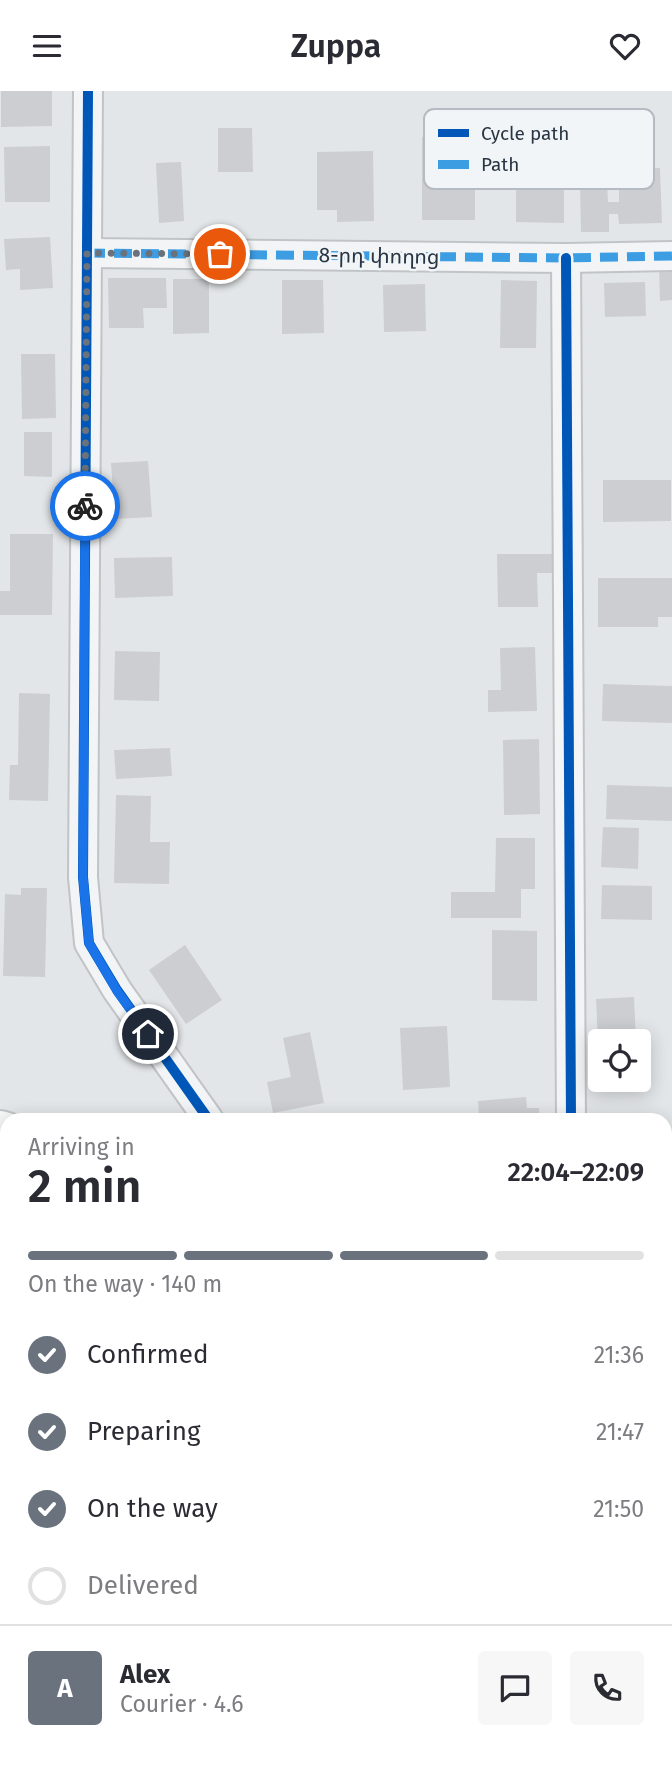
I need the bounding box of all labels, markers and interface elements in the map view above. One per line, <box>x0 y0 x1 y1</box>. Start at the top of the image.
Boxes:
icon: menu <box>28 27 66 65</box>
text: Zuppa <box>291 27 381 65</box>
icon: heart <box>606 27 644 65</box>
legend <box>424 109 654 189</box>
text: Cycle path <box>481 122 569 145</box>
text: Path <box>481 153 519 176</box>
pin <box>190 224 250 284</box>
icon: bag <box>201 235 239 273</box>
street label: 8-րդ փողոց <box>318 242 440 270</box>
courier <box>50 471 120 541</box>
icon: bike <box>66 487 104 525</box>
pin <box>118 1004 178 1064</box>
icon: home <box>129 1015 167 1053</box>
map controls <box>588 1029 651 1092</box>
button: locate <box>588 1029 651 1092</box>
text: Arriving in <box>28 1133 135 1161</box>
text: 22:04–22:09 <box>507 1157 644 1188</box>
text: 2 min <box>28 1159 141 1214</box>
text: On the way · 140 m <box>28 1270 222 1298</box>
icon: check <box>28 1336 66 1374</box>
text: Confirmed <box>87 1339 208 1370</box>
text: 21:36 <box>594 1341 644 1369</box>
icon: check <box>28 1413 66 1451</box>
text: Preparing <box>87 1416 200 1447</box>
text: 21:47 <box>596 1418 644 1446</box>
icon: check <box>28 1490 66 1528</box>
text: On the way <box>87 1493 218 1524</box>
text: 21:50 <box>593 1495 644 1523</box>
text: Delivered <box>87 1570 199 1601</box>
button: chat <box>478 1651 552 1725</box>
button: phone <box>570 1651 644 1725</box>
text: Alex <box>120 1659 170 1690</box>
text: A <box>57 1673 73 1704</box>
text: Courier · 4.6 <box>120 1690 244 1718</box>

